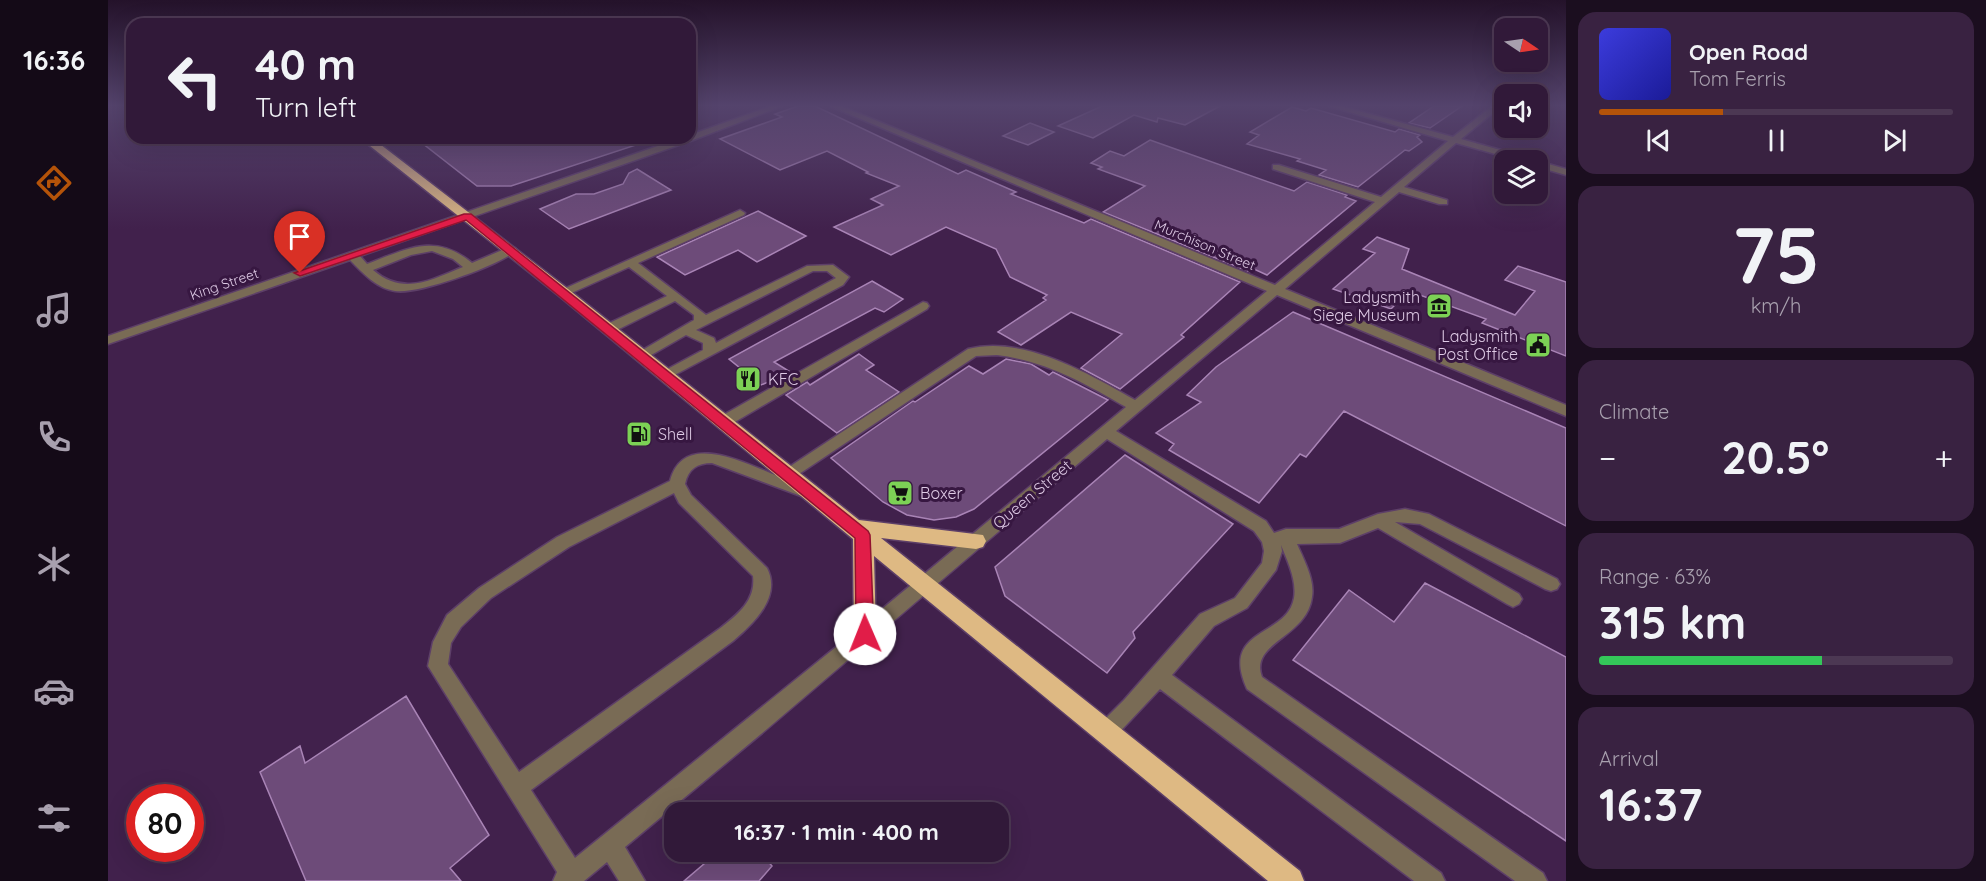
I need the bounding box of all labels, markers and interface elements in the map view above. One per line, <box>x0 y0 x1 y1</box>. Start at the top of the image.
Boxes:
north arrow <box>1494 18 1548 72</box>
map controls <box>1494 18 1548 204</box>
text: 40 m <box>255 38 356 91</box>
text: Open Road <box>1689 38 1808 66</box>
icon: left <box>156 42 234 120</box>
text: 16:36 <box>23 43 85 77</box>
text: Tom Ferris <box>1689 66 1786 91</box>
button: sound <box>1494 84 1548 138</box>
text: Turn left <box>255 90 357 124</box>
icon: previous <box>1642 124 1675 157</box>
icon: pause <box>1760 124 1793 157</box>
icon: next <box>1878 124 1911 157</box>
button: layers <box>1494 150 1548 204</box>
icon: directions <box>33 162 75 204</box>
text: 75 <box>1732 205 1820 303</box>
pin <box>274 211 325 273</box>
street label: Murchison Street <box>1152 216 1258 274</box>
icon: arrive <box>283 220 316 253</box>
street label: King Street <box>187 264 261 304</box>
place label: Ladysmith Siege Museum <box>1313 287 1420 325</box>
icon: music <box>33 289 75 331</box>
museum icon: Ladysmith Siege Museum <box>1424 291 1454 321</box>
text: km/h <box>1751 293 1801 318</box>
place label: Ladysmith Post Office <box>1437 326 1518 364</box>
public building icon: Ladysmith Post Office <box>1523 330 1553 360</box>
restaurant icon: KFC <box>733 364 763 394</box>
place label: KFC <box>768 369 798 389</box>
text: Climate <box>1599 399 1669 424</box>
icon: phone <box>33 416 75 458</box>
fuel station icon: Shell <box>624 419 654 449</box>
place label: Shell <box>658 424 692 444</box>
text: 20.5° <box>1721 429 1829 485</box>
text: − <box>1599 437 1616 478</box>
text: + <box>1934 437 1953 478</box>
street label: Queen Street <box>988 455 1076 533</box>
supermarket icon: Boxer <box>885 478 915 508</box>
place label: Boxer <box>920 483 963 503</box>
icon: climate <box>33 543 75 585</box>
text: Range · 63% <box>1599 564 1711 589</box>
text: 315 km <box>1599 594 1746 650</box>
position arrow <box>833 602 897 666</box>
icon: car <box>33 670 75 712</box>
text: Arrival <box>1599 746 1659 771</box>
text: 16:37 <box>1599 776 1703 832</box>
speed limit sign: 80 <box>126 784 204 862</box>
icon: filters <box>33 797 75 839</box>
text: 16:37 · 1 min · 400 m <box>734 818 939 846</box>

